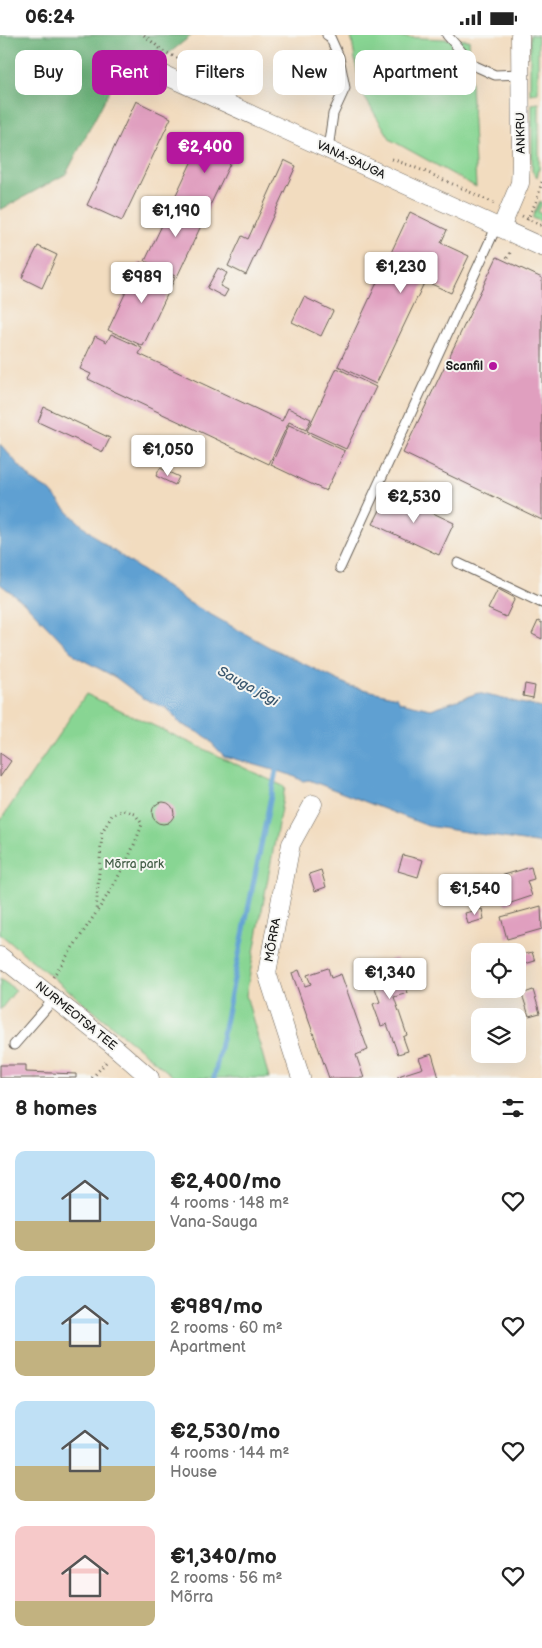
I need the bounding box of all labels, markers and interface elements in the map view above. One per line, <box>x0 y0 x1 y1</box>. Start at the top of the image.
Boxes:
text: 06:24 <box>25 6 75 29</box>
chip: Buy <box>15 50 82 95</box>
chip: Rent <box>92 50 167 95</box>
chip: Filters <box>177 50 263 95</box>
chip: New <box>273 50 345 95</box>
chip: Apartment <box>355 50 476 95</box>
street label: ANKRU <box>513 112 529 154</box>
pin: €2,400 <box>164 131 246 174</box>
text: €2,400 <box>178 138 232 157</box>
street label: VANA-SAUGA <box>314 138 388 183</box>
pin: €1,190 <box>135 195 217 238</box>
text: €1,190 <box>152 202 200 221</box>
pin: €1,230 <box>360 251 442 294</box>
text: €1,230 <box>376 258 426 277</box>
pin: €989 <box>112 261 172 304</box>
text: €989 <box>122 268 162 287</box>
place label: Scanfil <box>446 359 483 374</box>
marker: Scanfil <box>487 360 499 372</box>
pin: €1,050 <box>127 435 209 477</box>
text: €1,050 <box>142 441 194 460</box>
pin: €2,530 <box>373 481 455 524</box>
text: €2,530 <box>387 488 441 507</box>
water label: Sauga jõgi <box>215 662 282 710</box>
park label: Mõrra park <box>104 857 164 872</box>
pin: €1,540 <box>434 873 516 916</box>
text: €1,540 <box>450 880 500 899</box>
street label: MÕRRA <box>260 916 284 963</box>
map controls <box>471 943 526 1063</box>
button: locate <box>471 943 526 998</box>
pin: €1,340 <box>349 957 431 1000</box>
text: €1,340 <box>364 964 416 983</box>
street label: NURMEOTSA TEE <box>32 978 120 1054</box>
button: layers <box>471 1008 526 1063</box>
icon: filters <box>499 1094 527 1122</box>
text: 8 homes <box>15 1096 97 1121</box>
text: €2,400/mo <box>170 1169 281 1194</box>
icon: home <box>55 1171 115 1231</box>
icon: heart <box>499 1187 527 1215</box>
text: 4 rooms · 148 m² <box>170 1194 289 1213</box>
text: Vana-Sauga <box>170 1213 258 1232</box>
text: €989/mo <box>170 1294 263 1319</box>
icon: home <box>55 1296 115 1356</box>
icon: heart <box>499 1312 527 1340</box>
text: 2 rooms · 60 m² <box>170 1319 283 1338</box>
text: Apartment <box>170 1338 246 1357</box>
text: €2,530/mo <box>170 1419 280 1444</box>
icon: home <box>55 1421 115 1481</box>
icon: heart <box>499 1437 527 1465</box>
text: 4 rooms · 144 m² <box>170 1444 289 1463</box>
text: House <box>170 1463 217 1482</box>
text: €1,340/mo <box>170 1544 277 1569</box>
icon: home <box>55 1546 115 1606</box>
icon: heart <box>499 1562 527 1590</box>
text: 2 rooms · 56 m² <box>170 1569 282 1588</box>
text: Mõrra <box>170 1588 213 1607</box>

